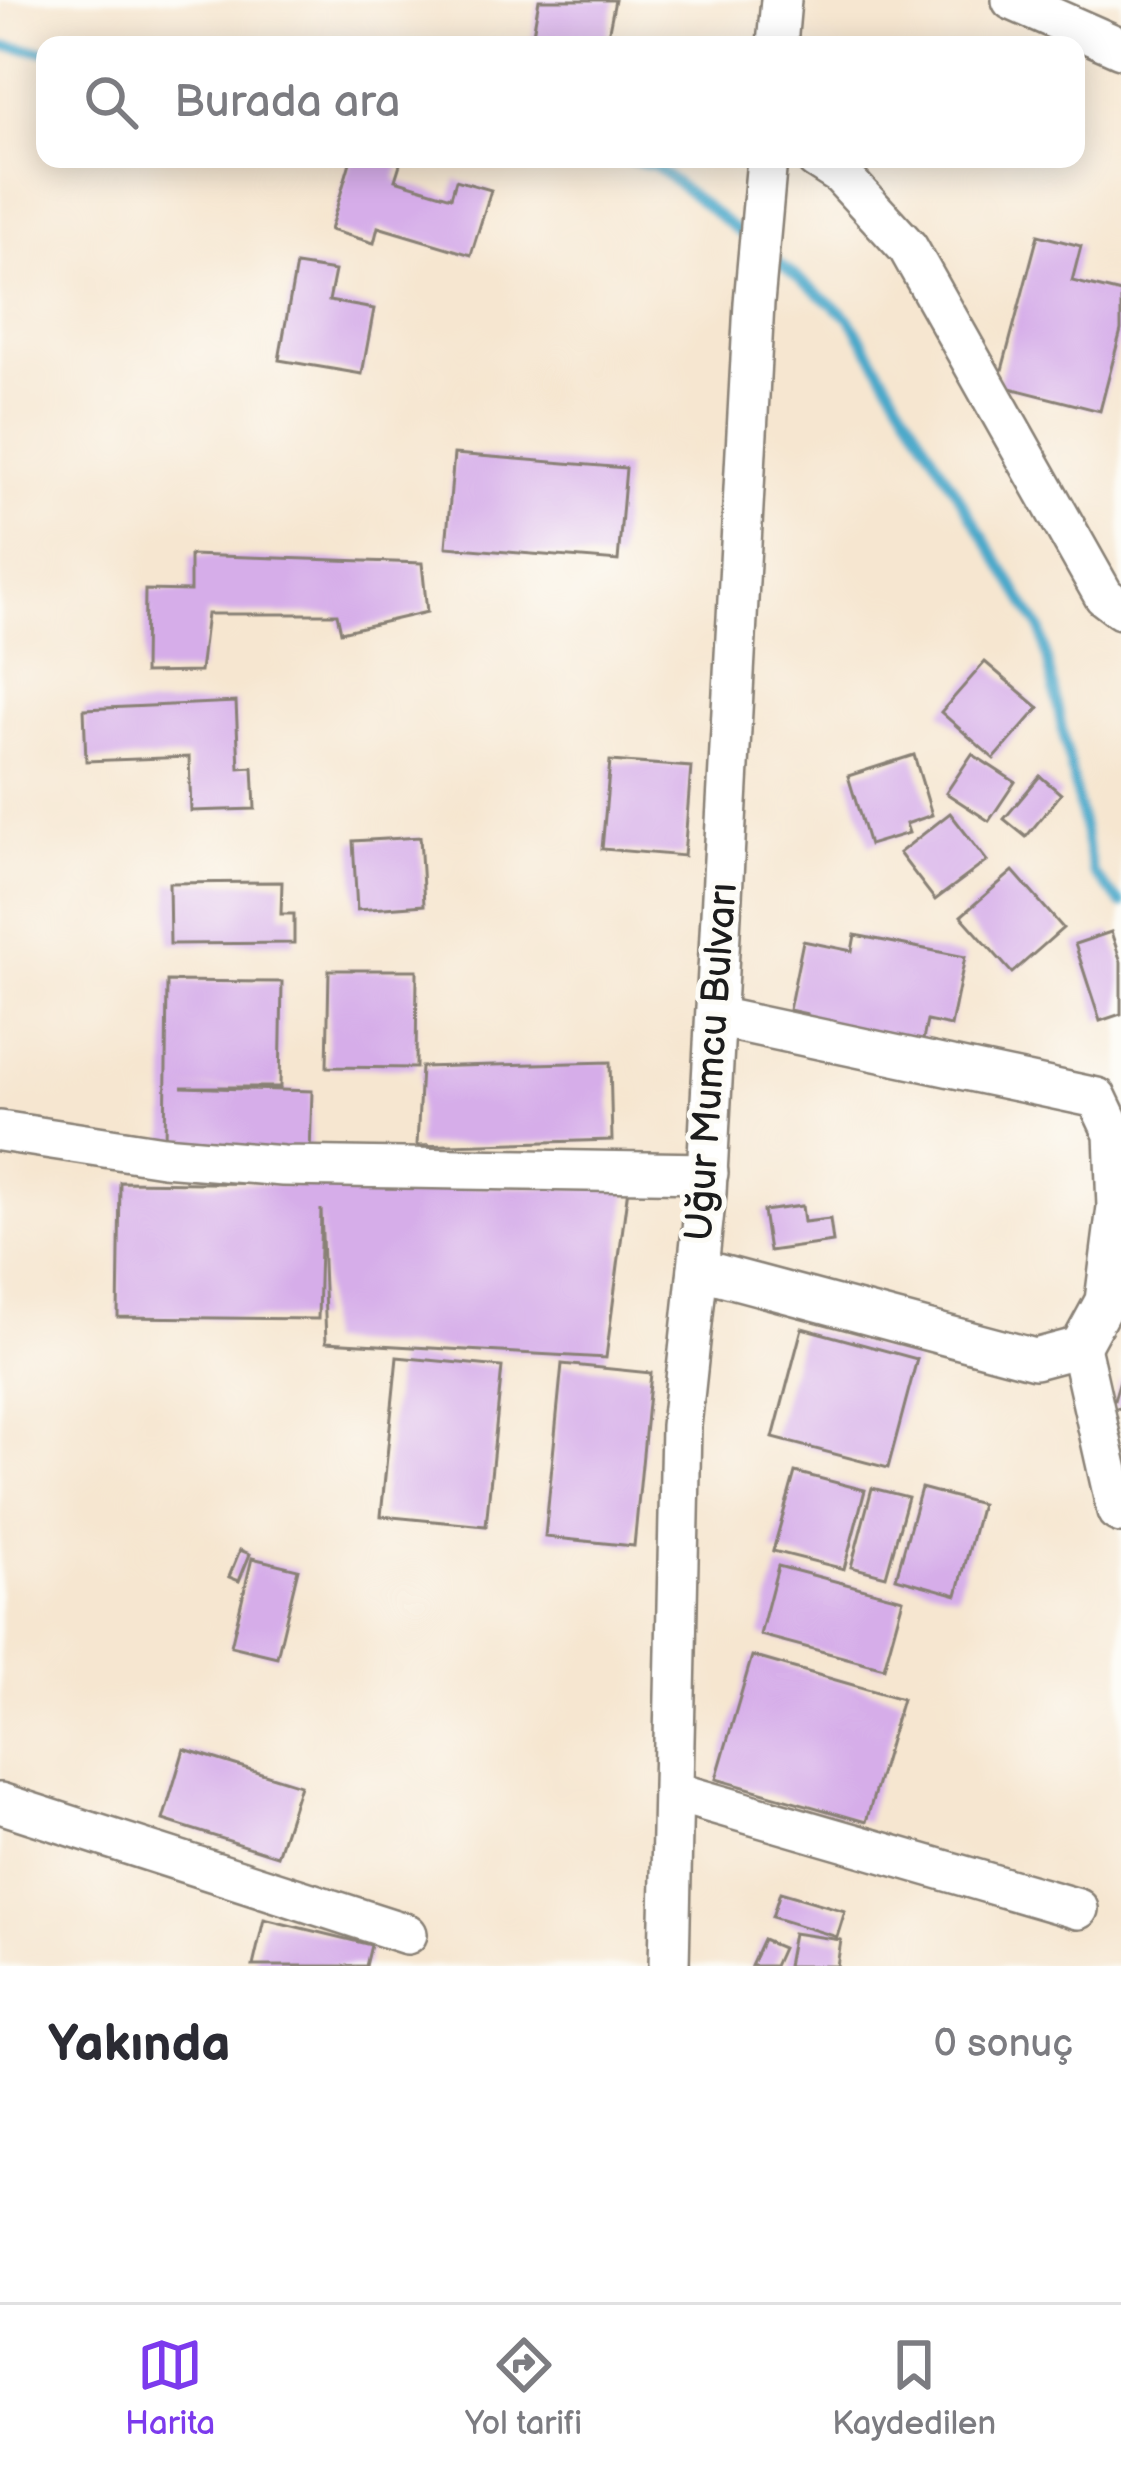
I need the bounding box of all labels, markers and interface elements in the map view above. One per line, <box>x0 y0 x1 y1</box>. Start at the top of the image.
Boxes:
search box <box>36 36 1085 168</box>
icon: search <box>78 69 144 135</box>
text: Burada ara <box>174 75 400 130</box>
street label: Uğur Mumcu Bulvarı <box>676 881 748 1243</box>
text: Yakında <box>48 2014 231 2075</box>
text: 0 sonuç <box>934 2021 1073 2068</box>
tab: Harita <box>125 2332 215 2444</box>
tab: Yol tarifi <box>465 2332 582 2444</box>
tab: Kaydedilen <box>832 2332 996 2444</box>

